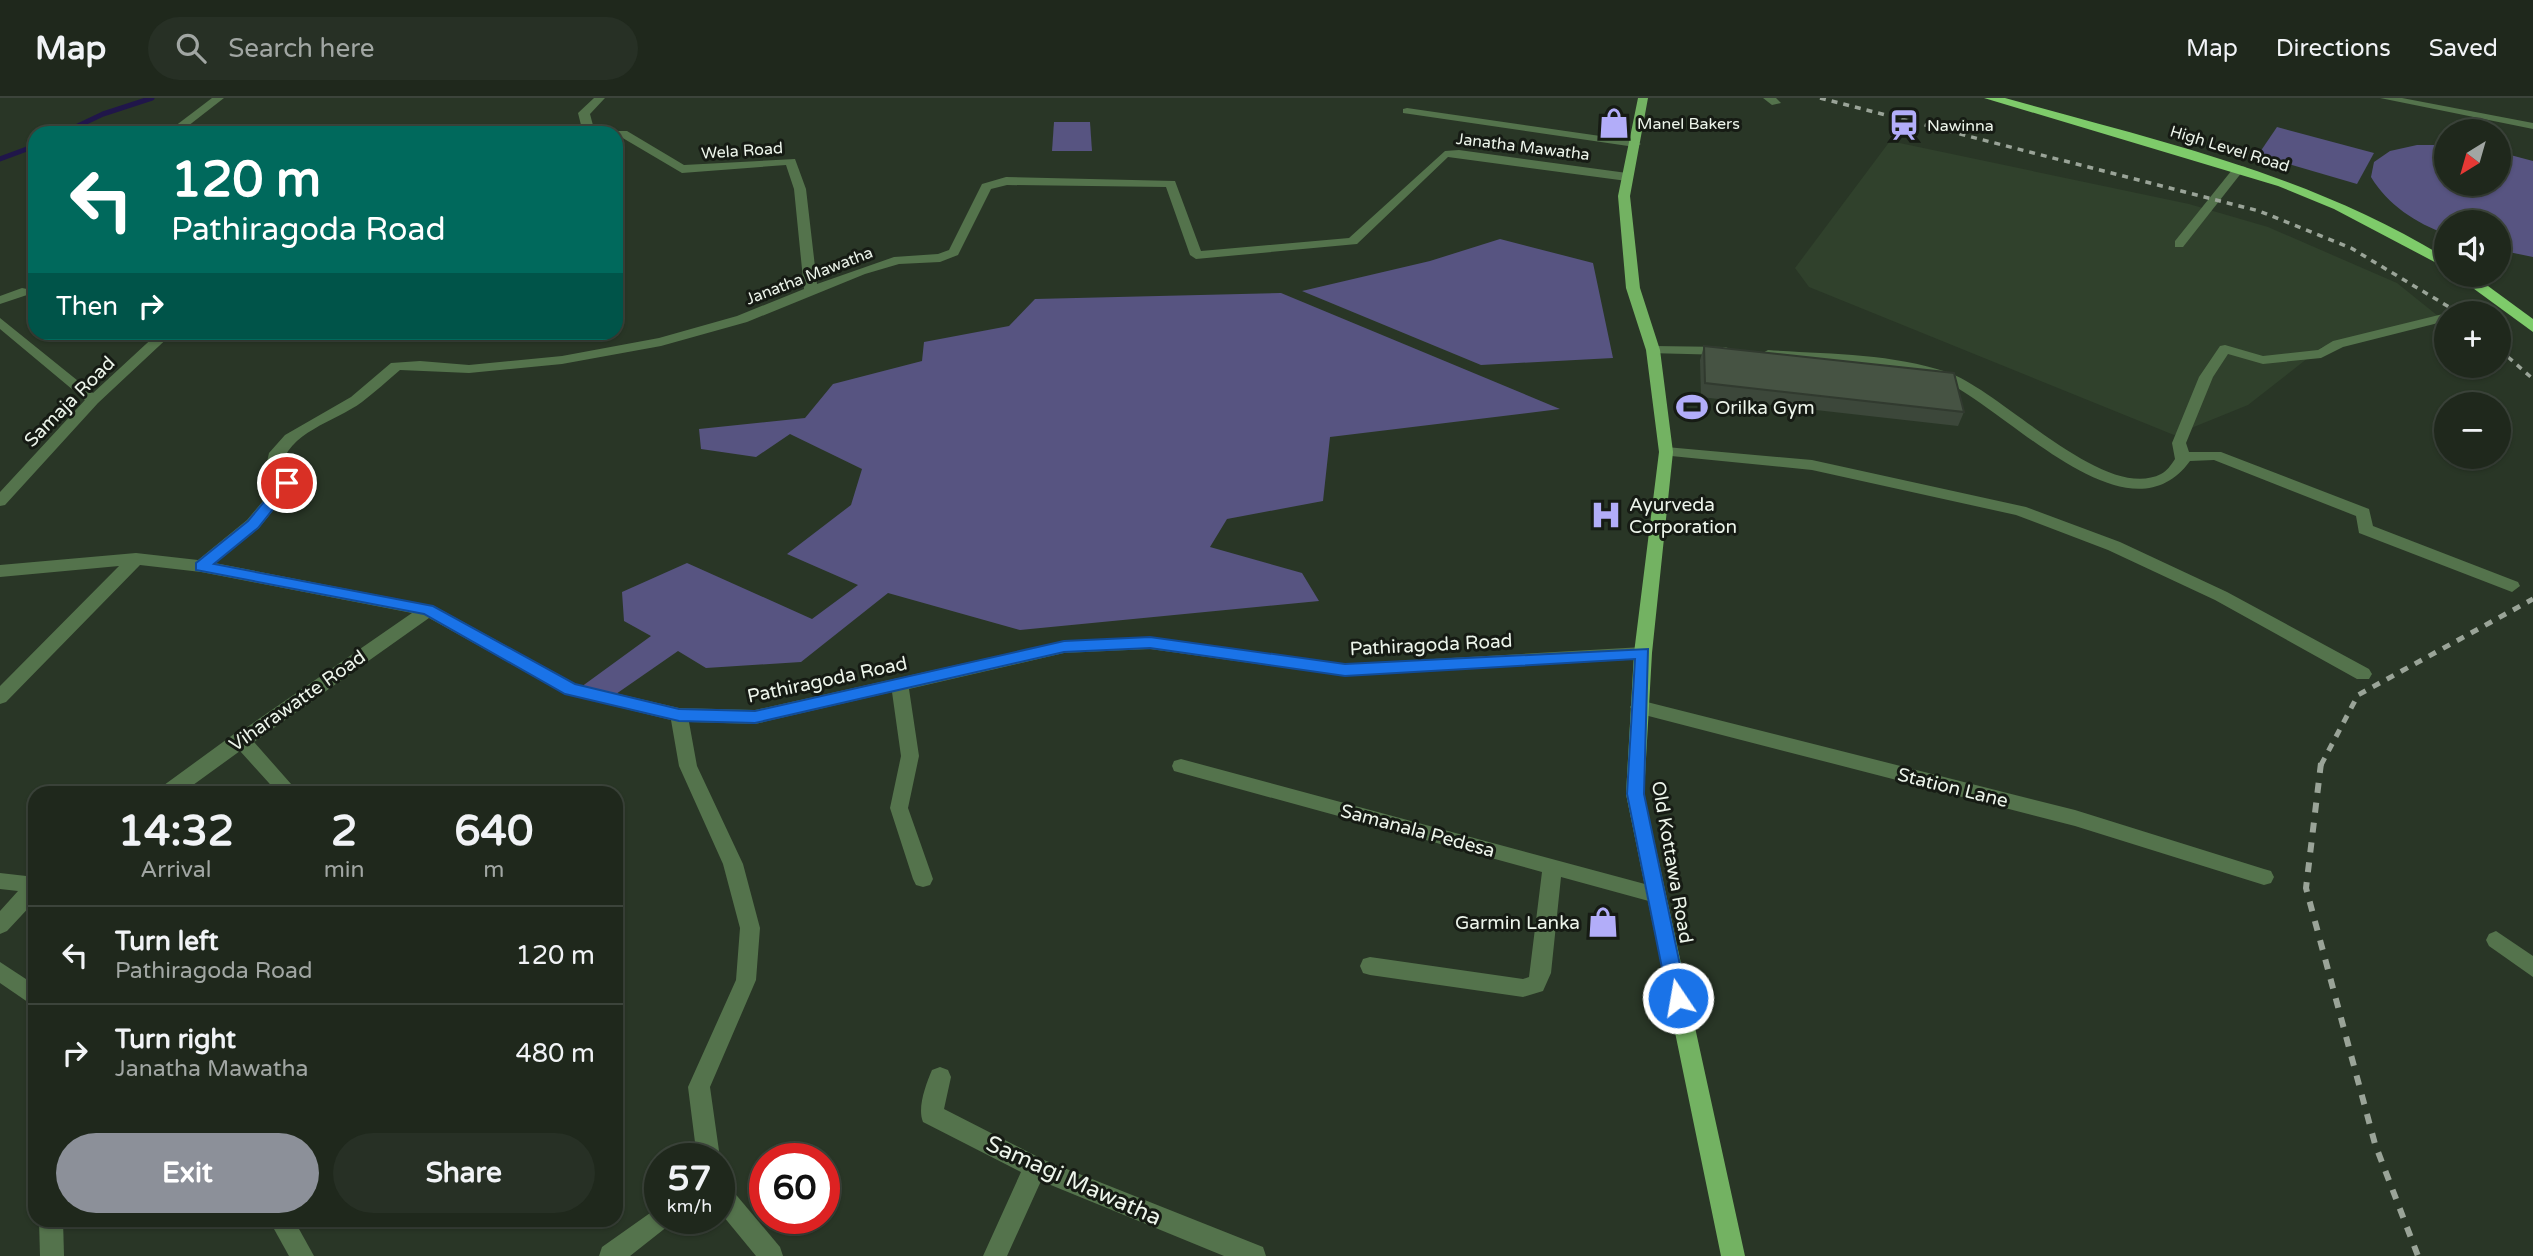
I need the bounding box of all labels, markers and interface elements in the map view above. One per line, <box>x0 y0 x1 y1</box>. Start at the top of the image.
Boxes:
search box <box>148 17 638 80</box>
text: Map <box>35 29 106 68</box>
icon: search <box>172 29 210 67</box>
text: Search here <box>228 33 374 64</box>
text: Map <box>2186 34 2238 63</box>
text: Directions <box>2276 34 2391 63</box>
text: Saved <box>2429 34 2498 63</box>
shop icon: Manel Bakers <box>1597 106 1631 140</box>
station icon: Nawinna <box>1887 108 1921 142</box>
place label: Manel Bakers <box>1637 114 1740 134</box>
place label: Nawinna <box>1927 116 1994 136</box>
north arrow <box>2434 119 2511 196</box>
map controls <box>2434 119 2511 469</box>
street label: High Level Road <box>2168 121 2292 177</box>
street label: Janatha Mawatha <box>1455 129 1591 165</box>
street label: Wela Road <box>701 138 784 164</box>
text: 120 m <box>171 151 321 210</box>
icon: left <box>56 154 147 245</box>
button: sound <box>2434 210 2511 287</box>
text: Pathiragoda Road <box>171 211 446 249</box>
street label: Janatha Mawatha <box>743 242 876 309</box>
icon: right <box>132 287 170 325</box>
text: Then <box>56 291 118 322</box>
button: + <box>2434 301 2511 378</box>
street label: Samaja Road <box>20 352 119 451</box>
sports icon: Orilka Gym <box>1675 390 1709 424</box>
button: − <box>2434 392 2511 469</box>
place label: Orilka Gym <box>1715 397 1815 419</box>
pin <box>257 453 317 513</box>
icon: arrive <box>268 464 306 502</box>
place label: Ayurveda Corporation <box>1629 494 1737 538</box>
hospital icon: Ayurveda Corporation <box>1589 498 1623 532</box>
street label: Pathiragoda Road <box>1349 630 1513 660</box>
street label: Viharawatte Road <box>225 646 370 756</box>
street label: Pathiragoda Road <box>745 652 909 708</box>
street label: Station Lane <box>1895 764 2010 812</box>
street label: Old Kottawa Road <box>1647 779 1697 945</box>
street label: Samanala Pedesa <box>1338 800 1497 862</box>
text: 14:32 <box>118 806 234 857</box>
text: 2 <box>331 806 357 857</box>
text: 640 <box>454 806 533 857</box>
text: Arrival <box>140 856 211 884</box>
text: min <box>324 856 365 884</box>
text: m <box>483 856 504 884</box>
shop icon: Garmin Lanka <box>1586 905 1620 939</box>
place label: Garmin Lanka <box>1455 912 1580 934</box>
text: Turn left <box>115 926 218 957</box>
icon: left <box>56 936 94 974</box>
text: 120 m <box>515 940 595 971</box>
text: Pathiragoda Road <box>115 957 312 985</box>
position arrow <box>1641 961 1715 1035</box>
text: Turn right <box>115 1024 236 1055</box>
icon: right <box>56 1034 94 1072</box>
text: 480 m <box>515 1038 595 1069</box>
text: Janatha Mawatha <box>115 1055 308 1083</box>
street label: Samagi Mawatha <box>982 1130 1166 1232</box>
button: Exit <box>56 1133 319 1213</box>
button: Share <box>333 1133 595 1213</box>
speed limit sign: 60 <box>749 1143 840 1234</box>
text: 57 <box>668 1158 711 1200</box>
text: km/h <box>667 1195 712 1217</box>

